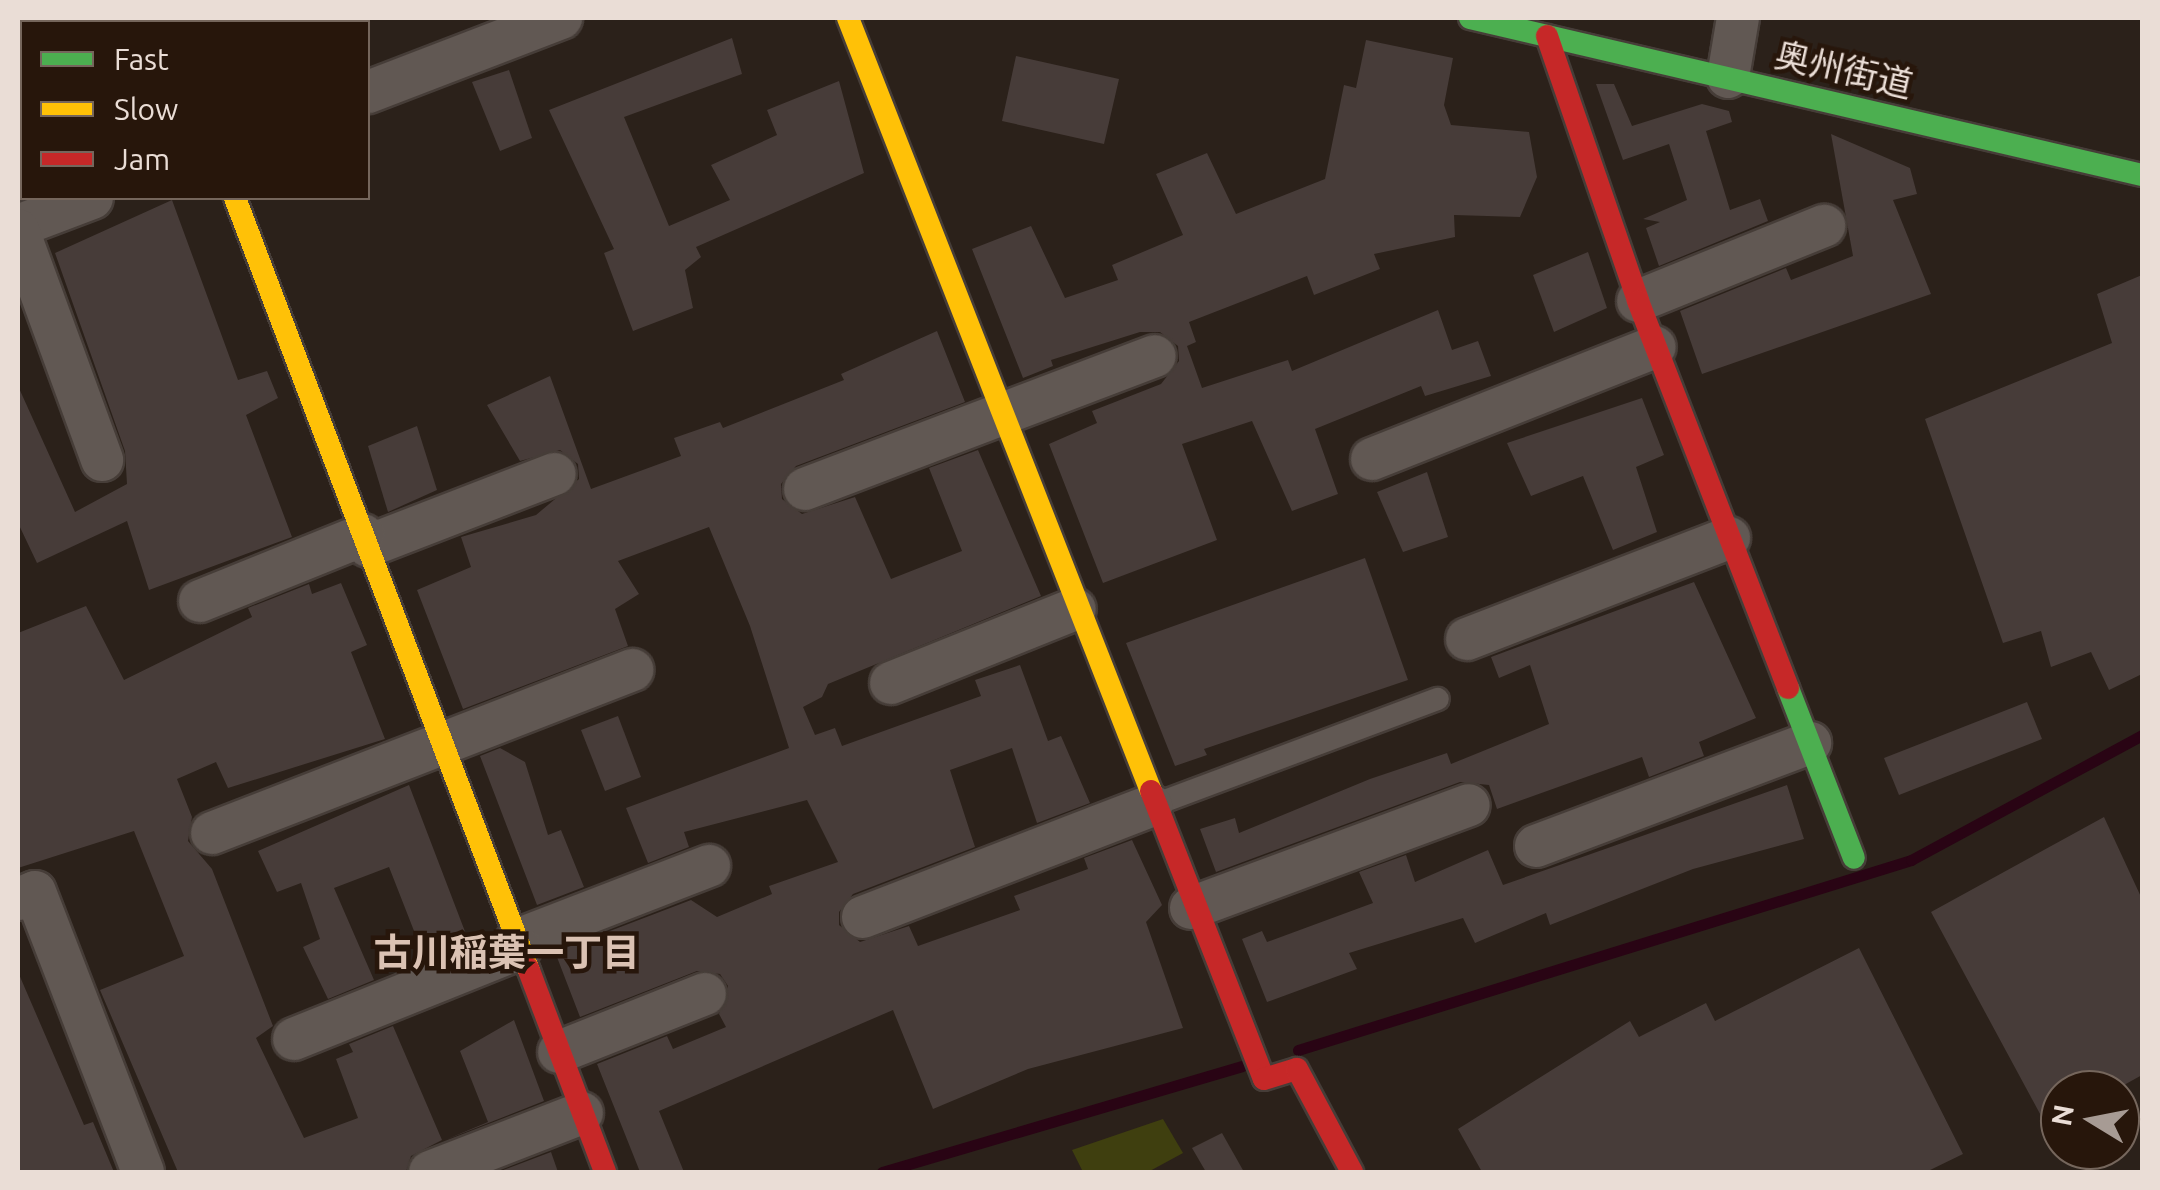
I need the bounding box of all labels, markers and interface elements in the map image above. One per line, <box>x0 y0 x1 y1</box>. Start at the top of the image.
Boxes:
legend <box>20 20 370 200</box>
street label: 奥州街道 <box>1771 33 1917 105</box>
text: Fast <box>114 42 169 76</box>
text: Slow <box>114 92 178 126</box>
text: Jam <box>114 142 170 176</box>
district label: 古川稲葉一丁目 <box>374 930 640 976</box>
north arrow <box>2040 1070 2140 1170</box>
text: N <box>2045 1102 2079 1128</box>

